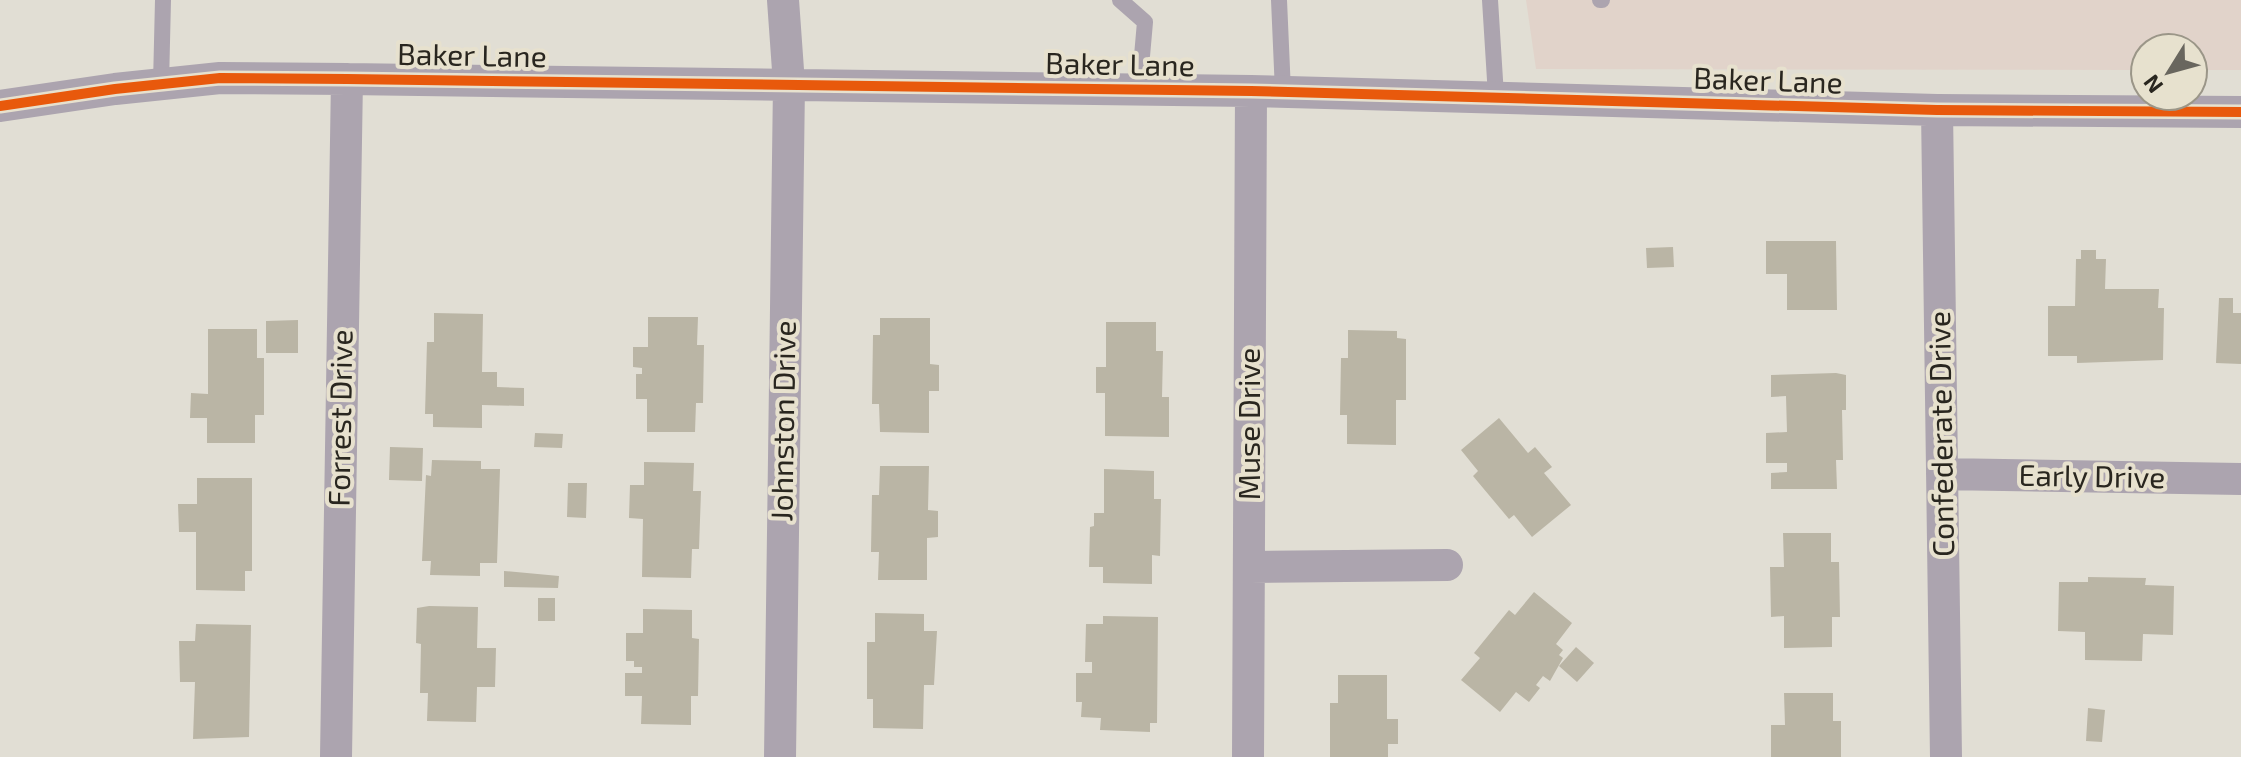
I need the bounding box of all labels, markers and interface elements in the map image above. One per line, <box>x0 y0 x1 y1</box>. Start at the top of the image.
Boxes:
north arrow <box>2129 32 2209 112</box>
street label: Baker Lane <box>397 35 547 73</box>
street label: Baker Lane <box>1045 44 1195 82</box>
street label: Baker Lane <box>1693 58 1843 100</box>
text: N <box>2137 70 2167 99</box>
street label: Confederate Drive <box>1920 311 1960 557</box>
street label: Johnston Drive <box>762 320 802 522</box>
street label: Forrest Drive <box>319 329 359 507</box>
street label: Muse Drive <box>1230 348 1266 500</box>
street label: Early Drive <box>2018 456 2166 494</box>

